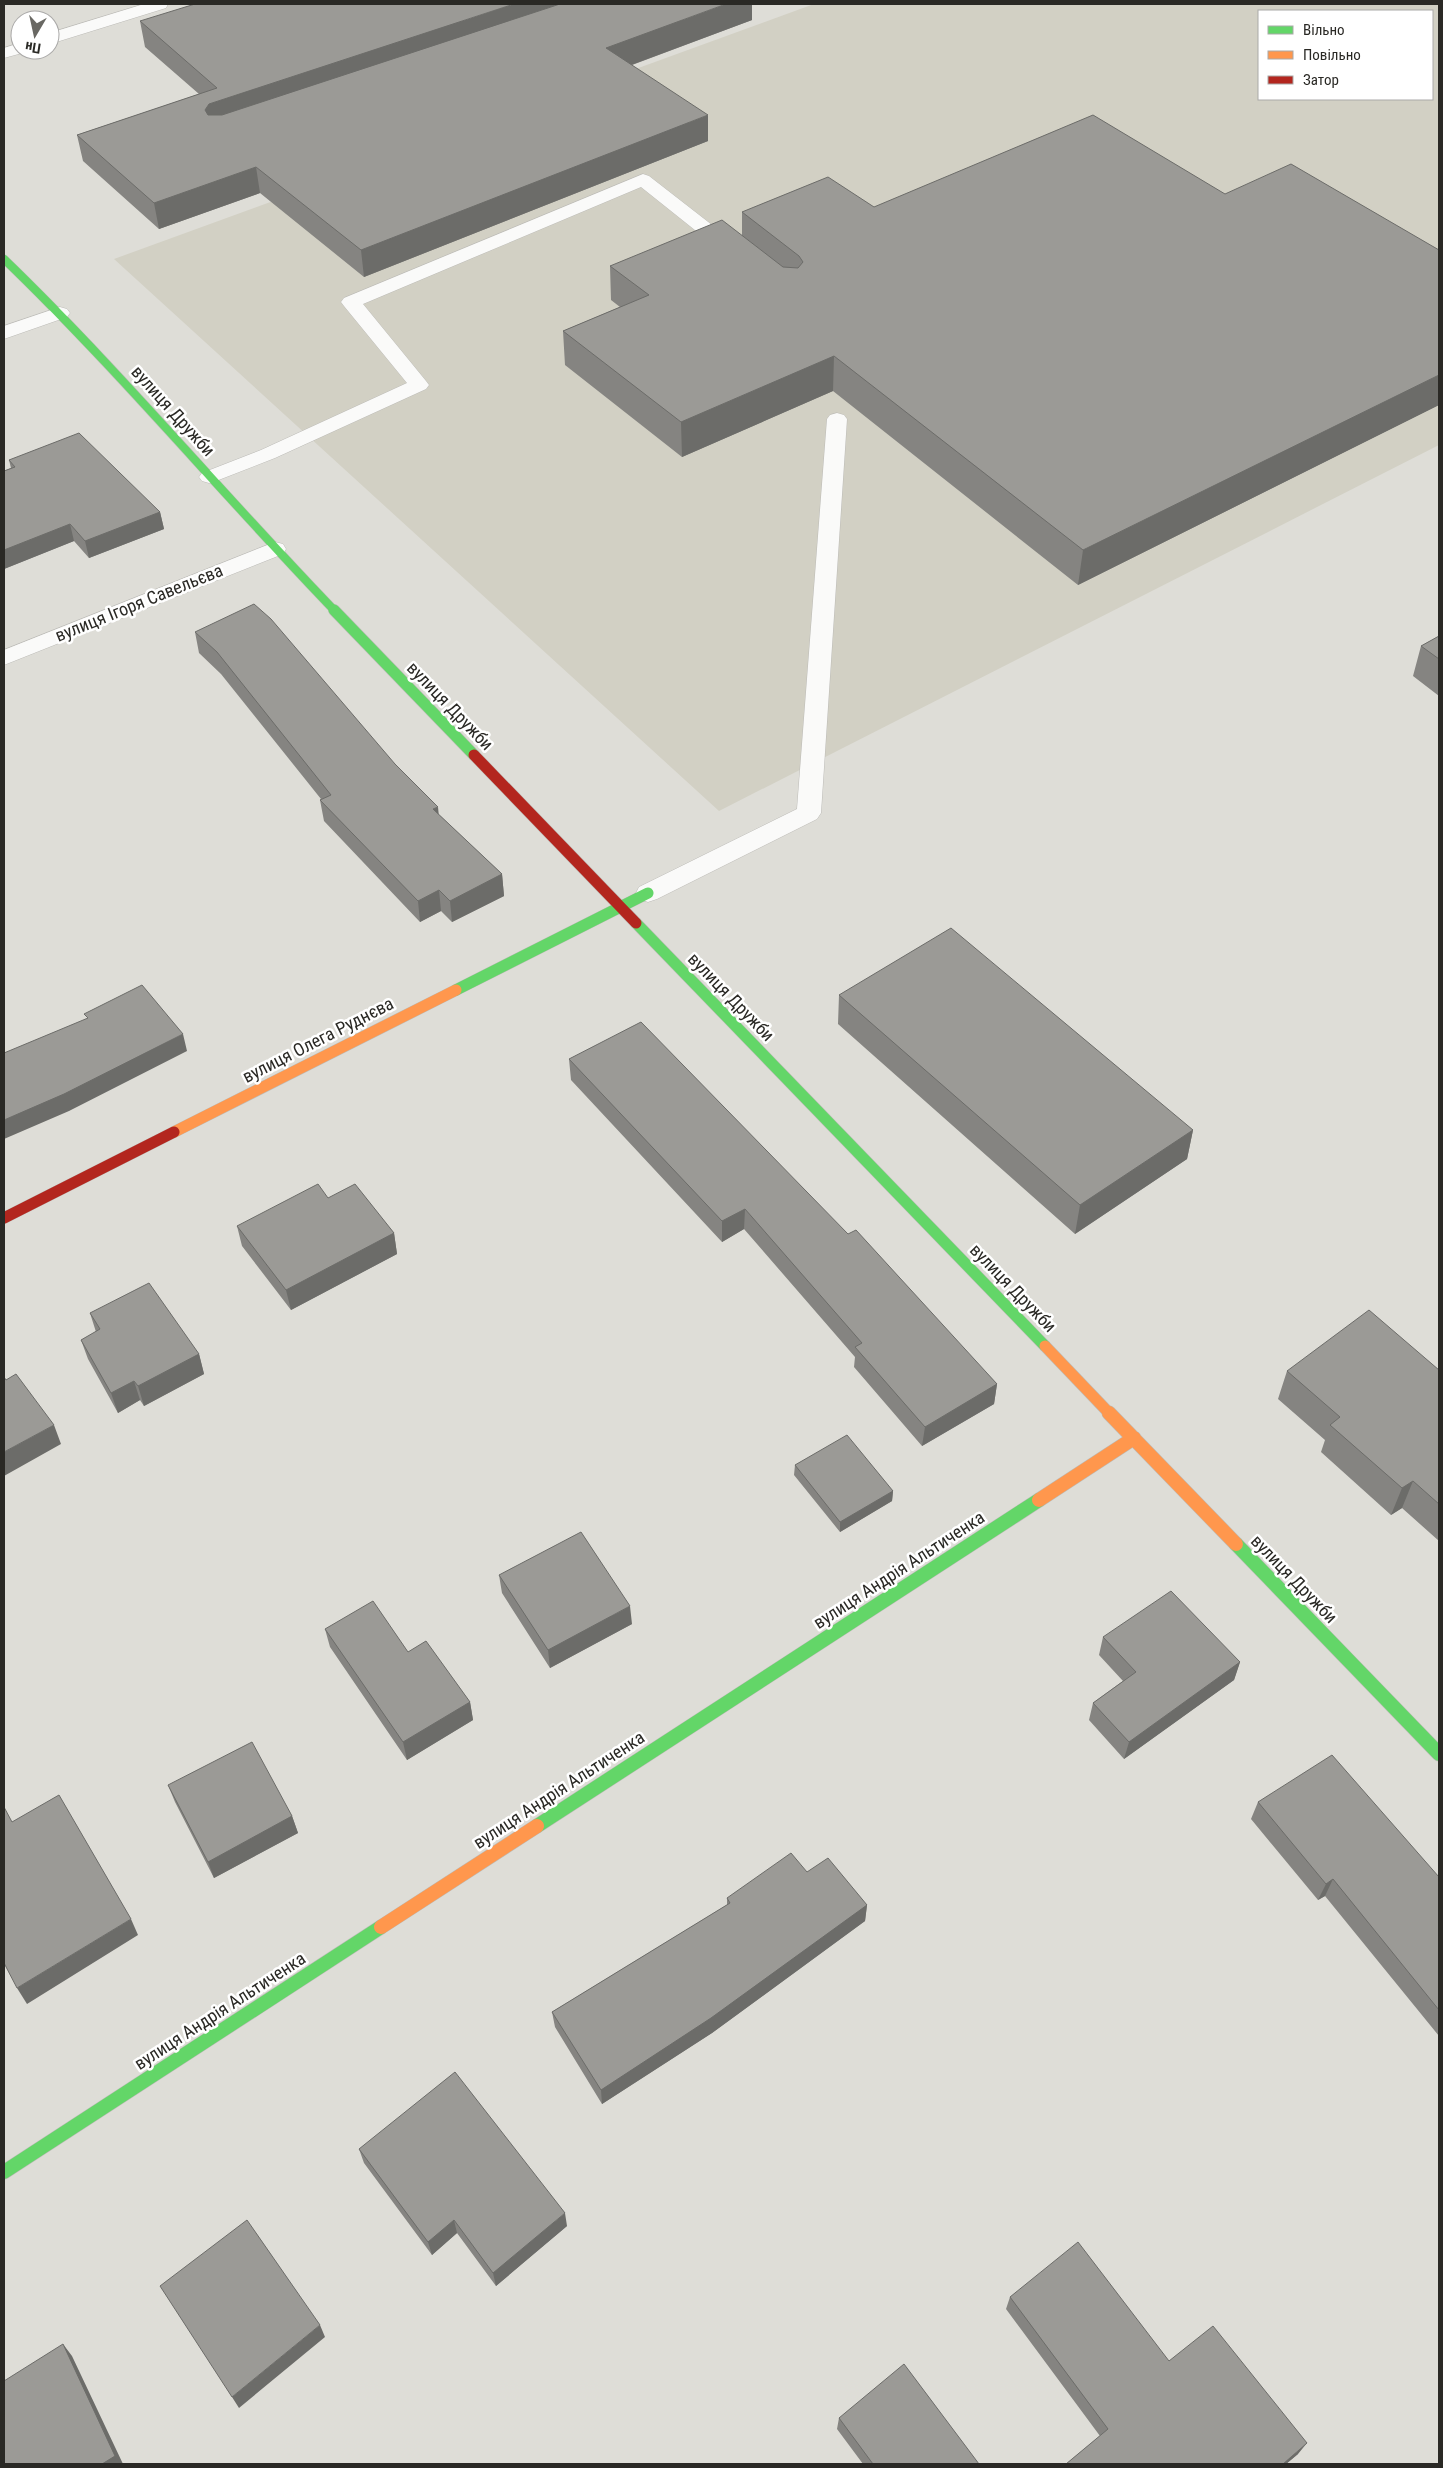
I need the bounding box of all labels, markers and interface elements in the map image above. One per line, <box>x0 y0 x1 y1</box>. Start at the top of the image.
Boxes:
north arrow <box>10 10 60 60</box>
legend <box>1258 10 1433 100</box>
text: Вільно <box>1303 21 1345 39</box>
text: Пн <box>24 39 42 57</box>
text: Повільно <box>1303 46 1361 64</box>
text: Затор <box>1303 71 1339 89</box>
street label: вулиця Дружби <box>127 361 220 460</box>
street label: вулиця Ігоря Савельєва <box>52 559 226 646</box>
street label: вулиця Дружби <box>403 657 498 754</box>
street label: вулиця Дружби <box>684 948 779 1045</box>
street label: вулиця Олега Руднєва <box>239 992 397 1087</box>
street label: вулиця Дружби <box>966 1239 1061 1336</box>
street label: вулиця Андрія Альтиченка <box>809 1506 988 1633</box>
street label: вулиця Дружби <box>1247 1530 1342 1627</box>
street label: вулиця Андрія Альтиченка <box>469 1726 648 1853</box>
street label: вулиця Андрія Альтиченка <box>130 1947 309 2074</box>

